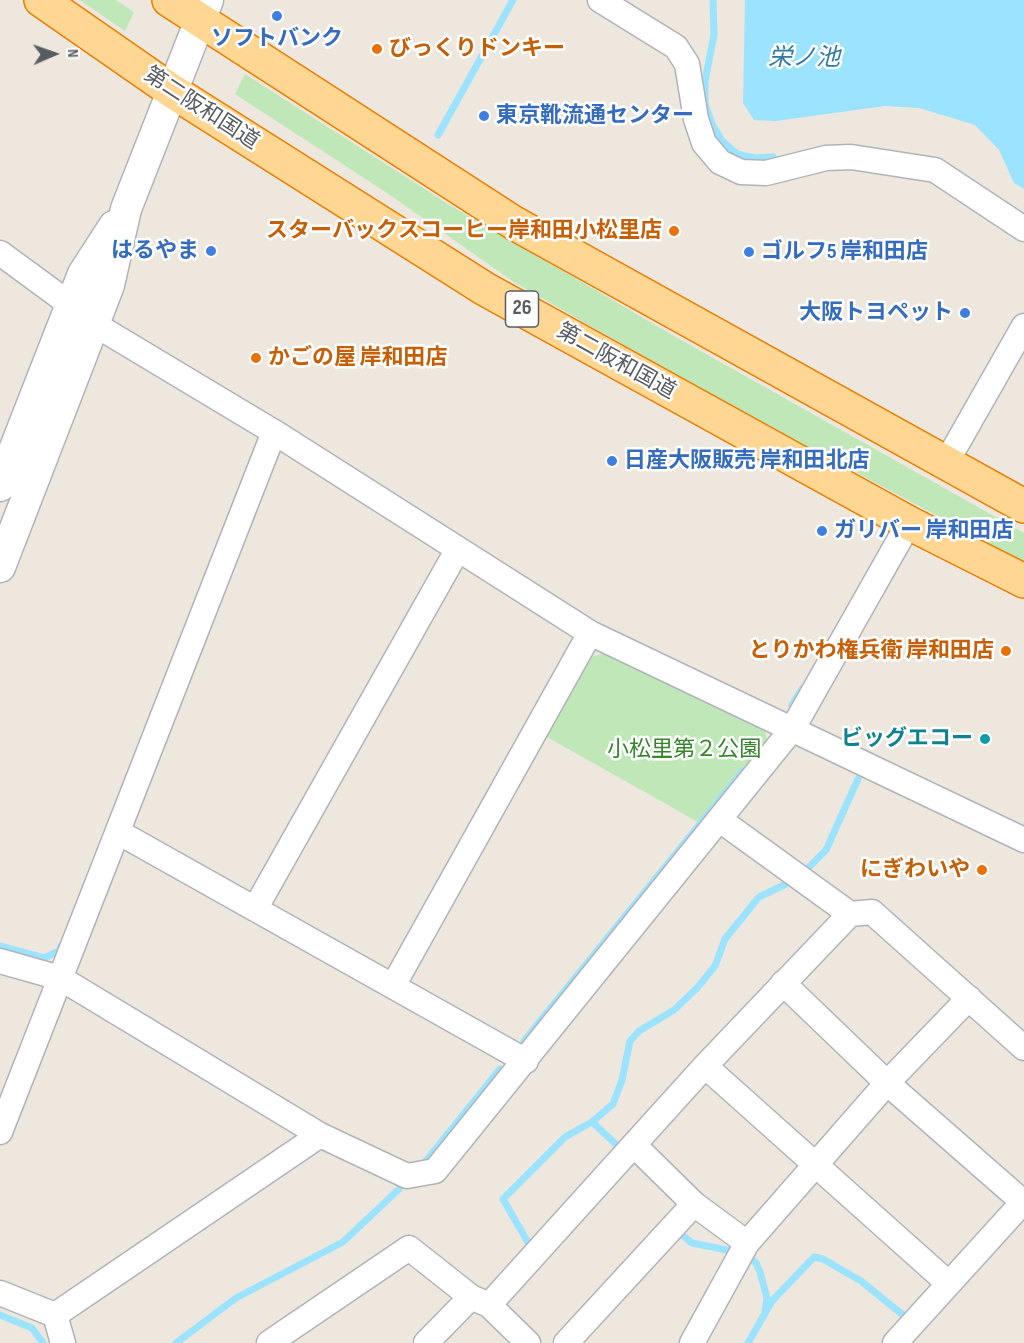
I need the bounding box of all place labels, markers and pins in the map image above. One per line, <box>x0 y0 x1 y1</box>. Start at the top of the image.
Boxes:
marker: ソフトバンク <box>270 9 284 23</box>
place label: ソフトバンク <box>211 26 343 52</box>
place label: びっくりドンキー <box>389 36 565 62</box>
marker: びっくりドンキー <box>370 42 384 56</box>
place label: 東京靴流通センター <box>496 103 694 129</box>
marker: 東京靴流通センター <box>477 109 491 123</box>
place label: スターバックスコーヒー岸和田小松里店 <box>266 218 662 244</box>
marker: スターバックスコーヒー岸和田小松里店 <box>667 224 681 238</box>
place label: はるやま <box>111 238 199 264</box>
place label: ゴルフ5 岸和田店 <box>761 239 928 265</box>
marker: はるやま <box>204 244 218 258</box>
marker: ゴルフ5 岸和田店 <box>742 245 756 259</box>
place label: 大阪トヨペット <box>799 300 953 326</box>
marker: 大阪トヨペット <box>958 306 972 320</box>
place label: かごの屋 岸和田店 <box>268 345 447 371</box>
marker: かごの屋 岸和田店 <box>249 351 263 365</box>
place label: 日産大阪販売 岸和田北店 <box>624 448 869 474</box>
marker: 日産大阪販売 岸和田北店 <box>605 454 619 468</box>
place label: ガリバー 岸和田店 <box>834 518 1013 544</box>
marker: ガリバー 岸和田店 <box>815 524 829 538</box>
place label: とりかわ権兵衛 岸和田店 <box>749 638 994 664</box>
marker: とりかわ権兵衛 岸和田店 <box>999 644 1013 658</box>
place label: ビッグエコー <box>841 726 973 752</box>
marker: ビッグエコー <box>978 732 992 746</box>
place label: にぎわいや <box>860 857 970 883</box>
marker: にぎわいや <box>975 863 989 877</box>

